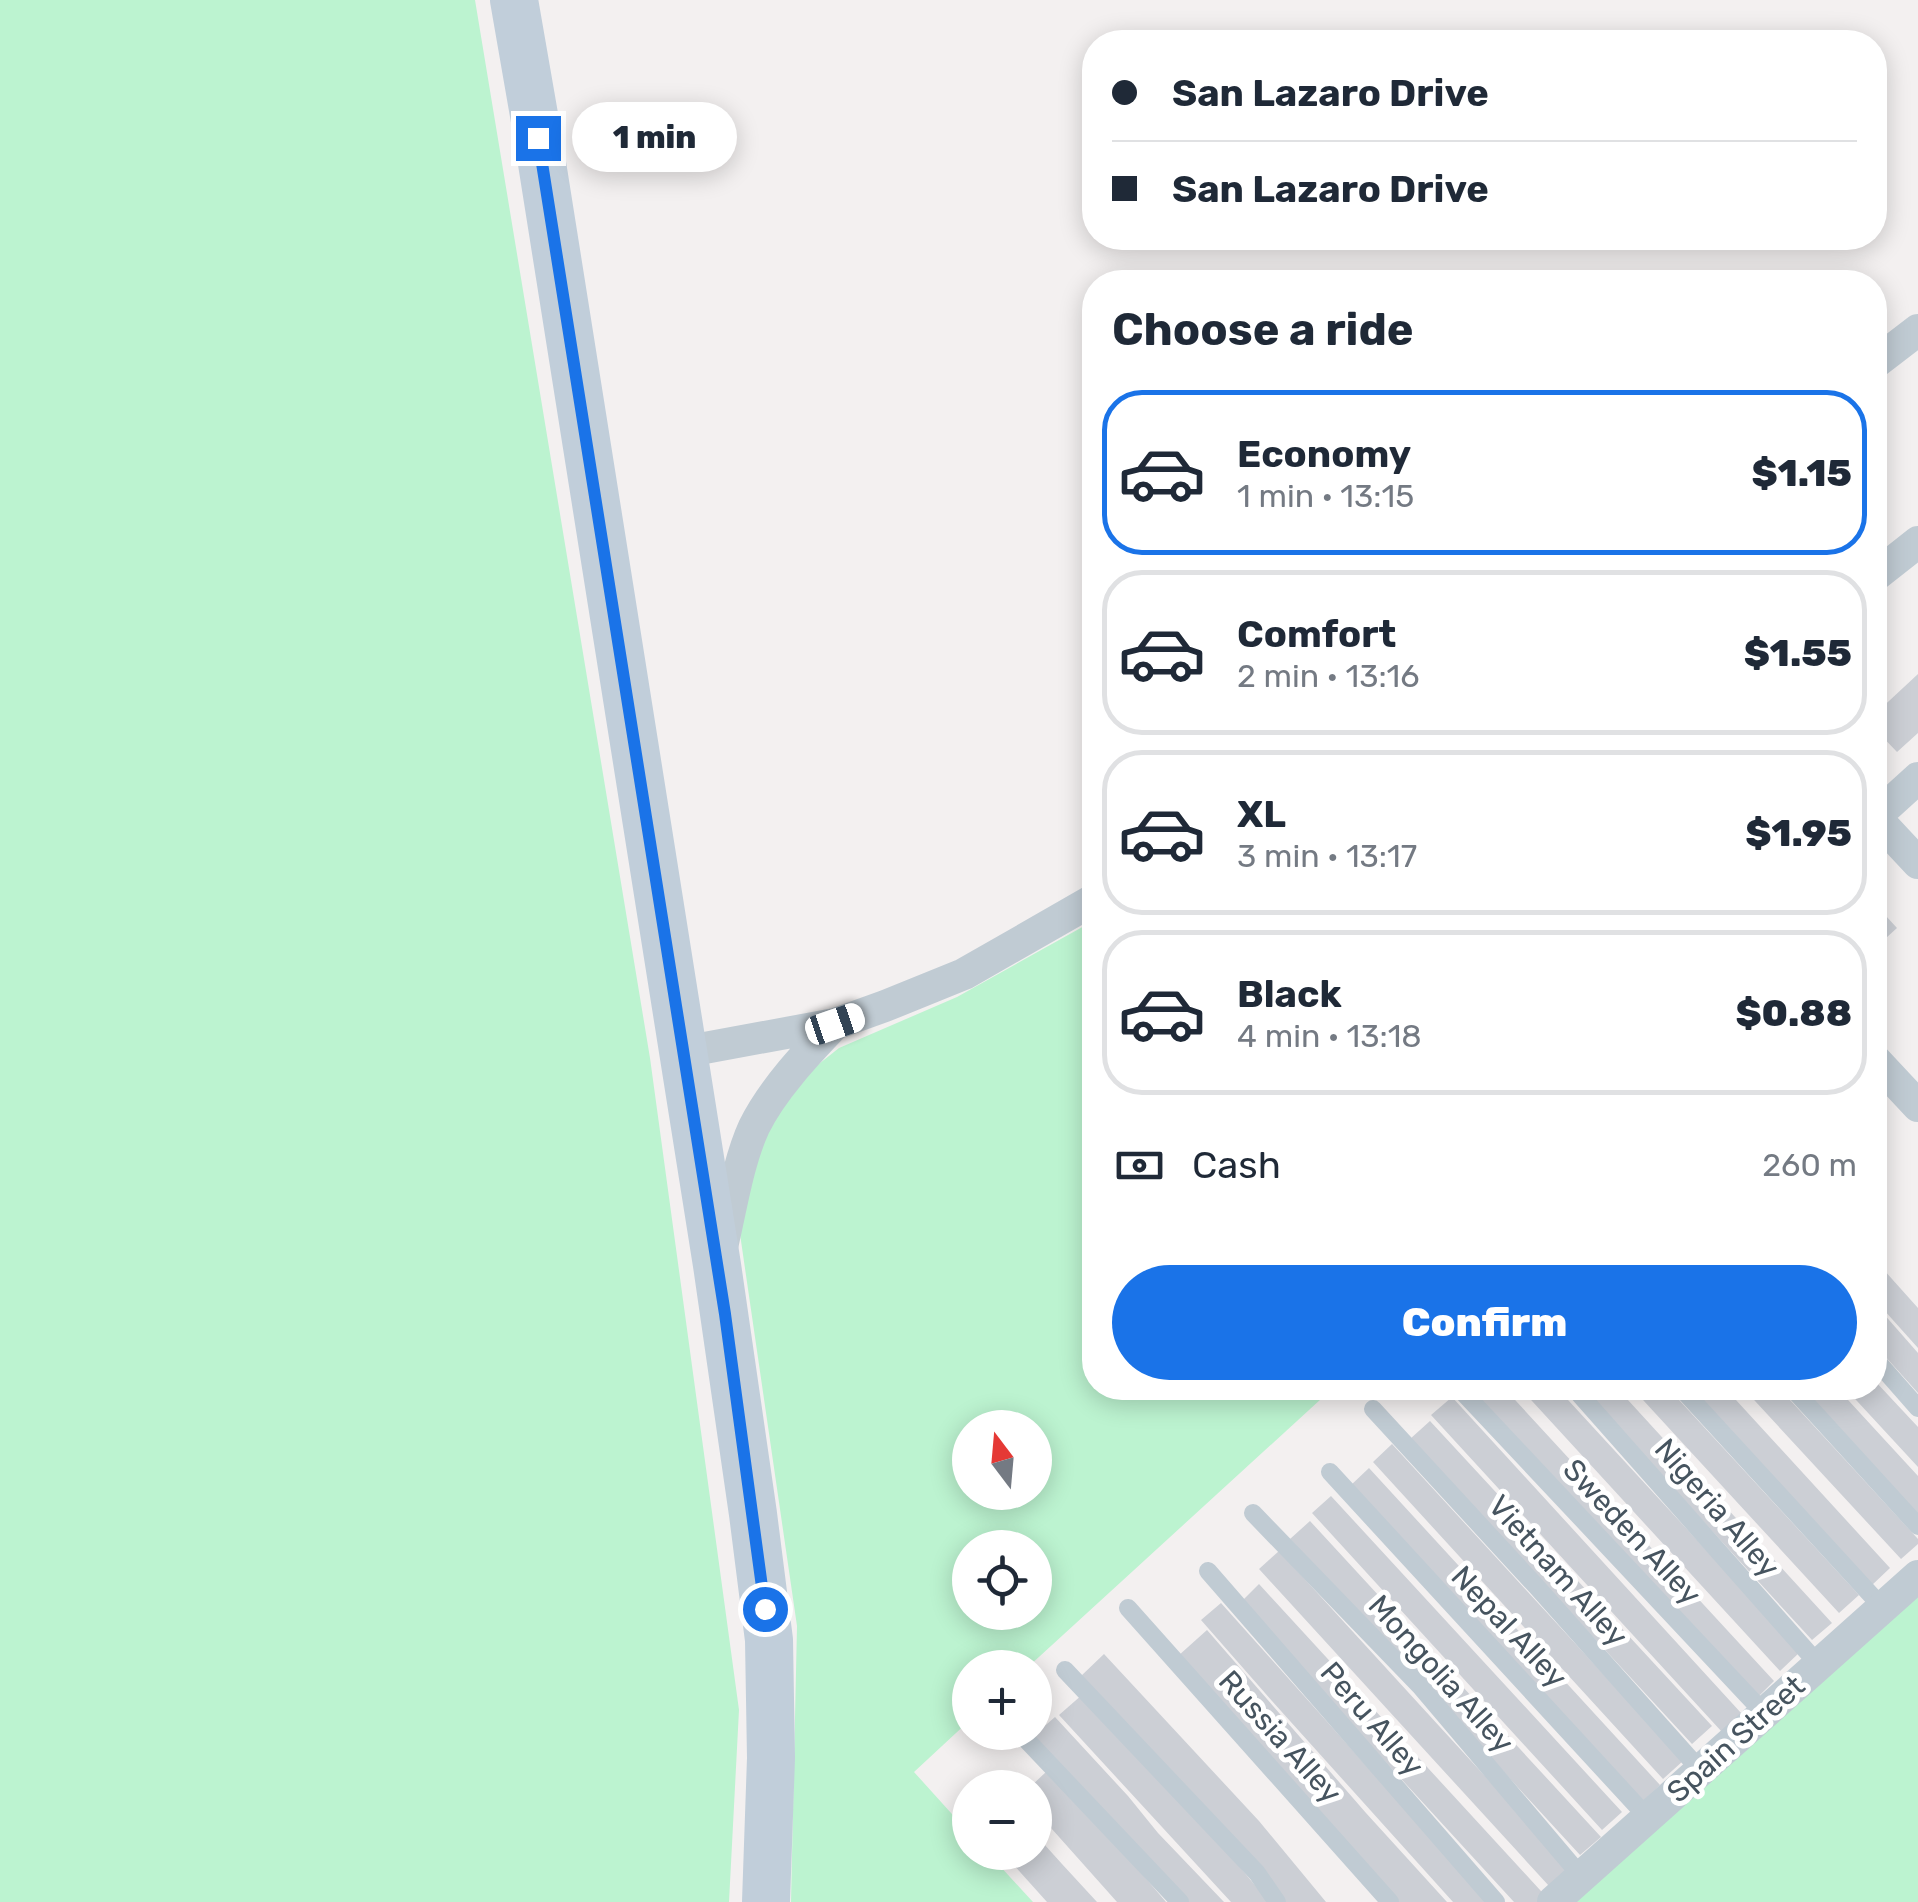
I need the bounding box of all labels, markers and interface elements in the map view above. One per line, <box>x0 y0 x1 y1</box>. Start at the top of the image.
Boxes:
text: San Lazaro Drive <box>1172 70 1489 116</box>
callout: 1 min <box>573 103 738 173</box>
route end <box>516 116 561 161</box>
text: 1 min <box>613 118 696 156</box>
text: San Lazaro Drive <box>1172 166 1489 212</box>
text: Choose a ride <box>1112 303 1414 356</box>
icon: car <box>1117 428 1207 518</box>
text: Economy <box>1237 431 1411 477</box>
text: $1.15 <box>1751 450 1852 496</box>
text: 1 min · 13:15 <box>1237 477 1414 515</box>
icon: car <box>1117 608 1207 698</box>
text: Comfort <box>1237 611 1396 657</box>
text: $1.55 <box>1744 630 1852 676</box>
text: 2 min · 13:16 <box>1237 657 1420 695</box>
icon: car <box>1117 788 1207 878</box>
text: XL <box>1237 791 1286 837</box>
text: $1.95 <box>1745 810 1852 856</box>
text: 3 min · 13:17 <box>1237 837 1417 875</box>
icon: car <box>1117 968 1207 1058</box>
text: Black <box>1237 971 1342 1017</box>
text: $0.88 <box>1735 990 1852 1036</box>
car <box>802 1000 868 1048</box>
text: 4 min · 13:18 <box>1237 1017 1422 1055</box>
icon: cash <box>1112 1138 1167 1193</box>
text: Cash <box>1192 1142 1281 1188</box>
text: 260 m <box>1762 1146 1857 1184</box>
button: Confirm <box>1112 1265 1857 1380</box>
north arrow <box>952 1410 1052 1510</box>
map controls <box>952 1410 1052 1870</box>
street label: Nigeria Alley <box>1647 1431 1787 1585</box>
street label: Sweden Alley <box>1555 1452 1709 1612</box>
street label: Vietnam Alley <box>1481 1488 1635 1654</box>
button: locate <box>952 1530 1052 1630</box>
street label: Nepal Alley <box>1444 1559 1574 1695</box>
route start <box>743 1587 788 1632</box>
street label: Mongolia Alley <box>1361 1588 1521 1760</box>
button: + <box>952 1650 1052 1750</box>
street label: Peru Alley <box>1313 1655 1431 1783</box>
street label: Russia Alley <box>1211 1663 1349 1811</box>
street label: Spain Street <box>1660 1668 1812 1810</box>
button: − <box>952 1770 1052 1870</box>

